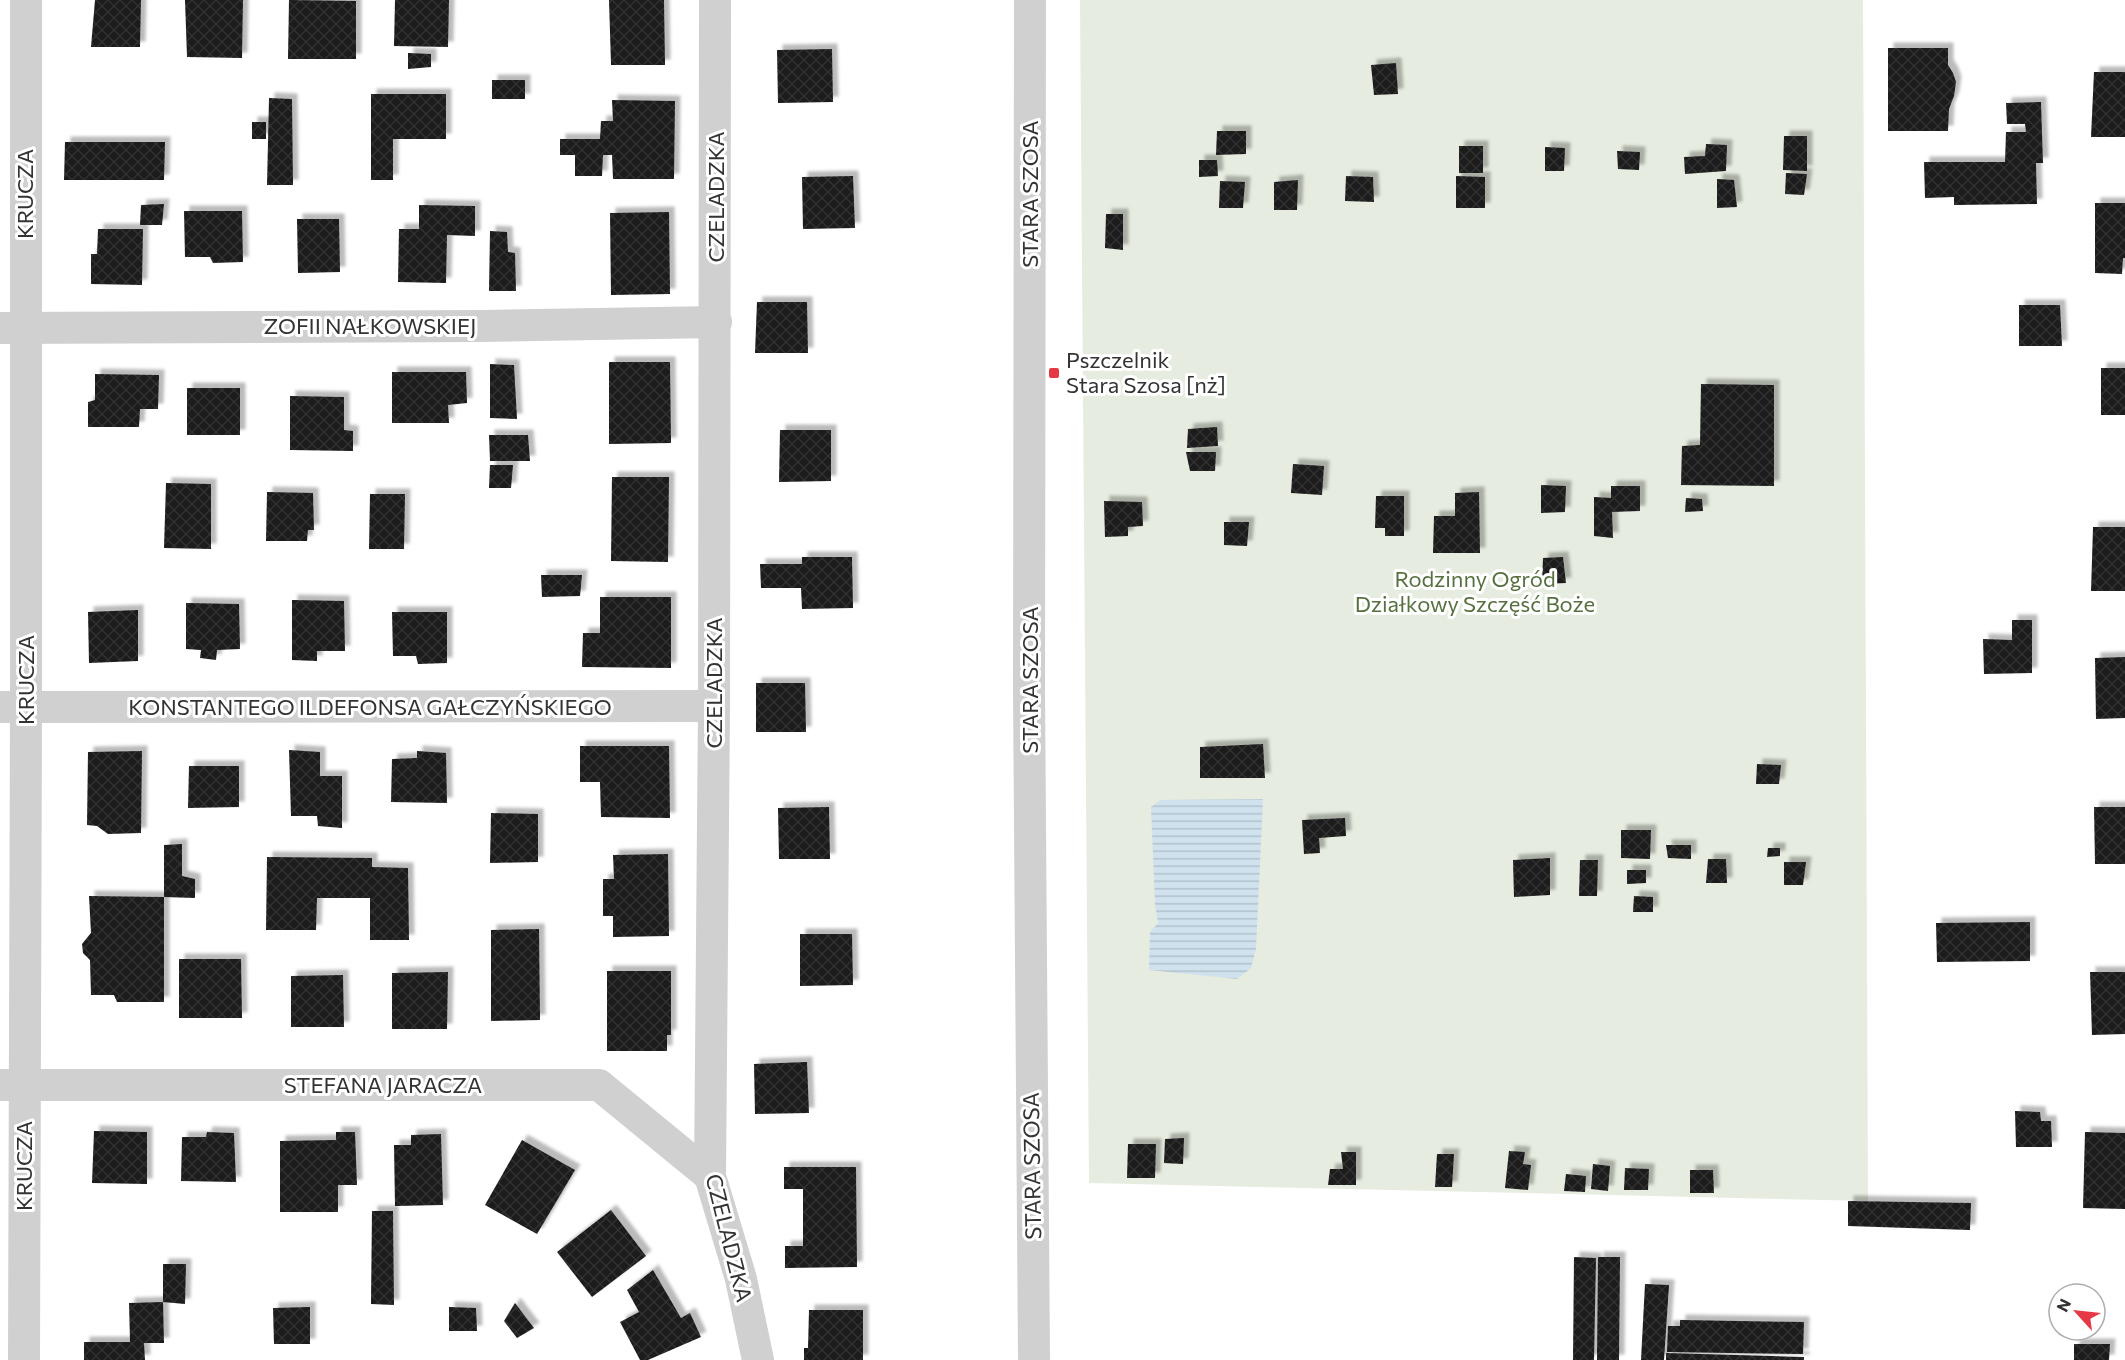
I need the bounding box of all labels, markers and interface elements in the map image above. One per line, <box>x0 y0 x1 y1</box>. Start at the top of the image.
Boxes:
street label: STARA SZOSA <box>1016 120 1043 268</box>
street label: CZELADZKA <box>702 131 729 263</box>
street label: KRUCZA <box>11 149 38 239</box>
street label: ZOFII NAŁKOWSKIEJ <box>264 312 476 339</box>
place label: Pszczelnik Stara Szosa [nż] <box>1066 346 1226 398</box>
marker: Pszczelnik Stara Szosa [nż] <box>1047 366 1061 380</box>
park label: Rodzinny Ogród Działkowy Szczęść Boże <box>1355 565 1595 617</box>
street label: STARA SZOSA <box>1016 606 1043 754</box>
street label: CZELADZKA <box>700 617 727 749</box>
street label: KRUCZA <box>12 635 39 725</box>
street label: KONSTANTEGO ILDEFONSA GAŁCZYŃSKIEGO <box>128 693 612 720</box>
street label: STEFANA JARACZA <box>284 1071 482 1098</box>
street label: STARA SZOSA <box>1017 1092 1046 1240</box>
street label: KRUCZA <box>10 1121 37 1211</box>
street label: CZELADZKA <box>701 1171 758 1305</box>
north arrow <box>2047 1282 2107 1342</box>
text: N <box>2052 1295 2074 1315</box>

